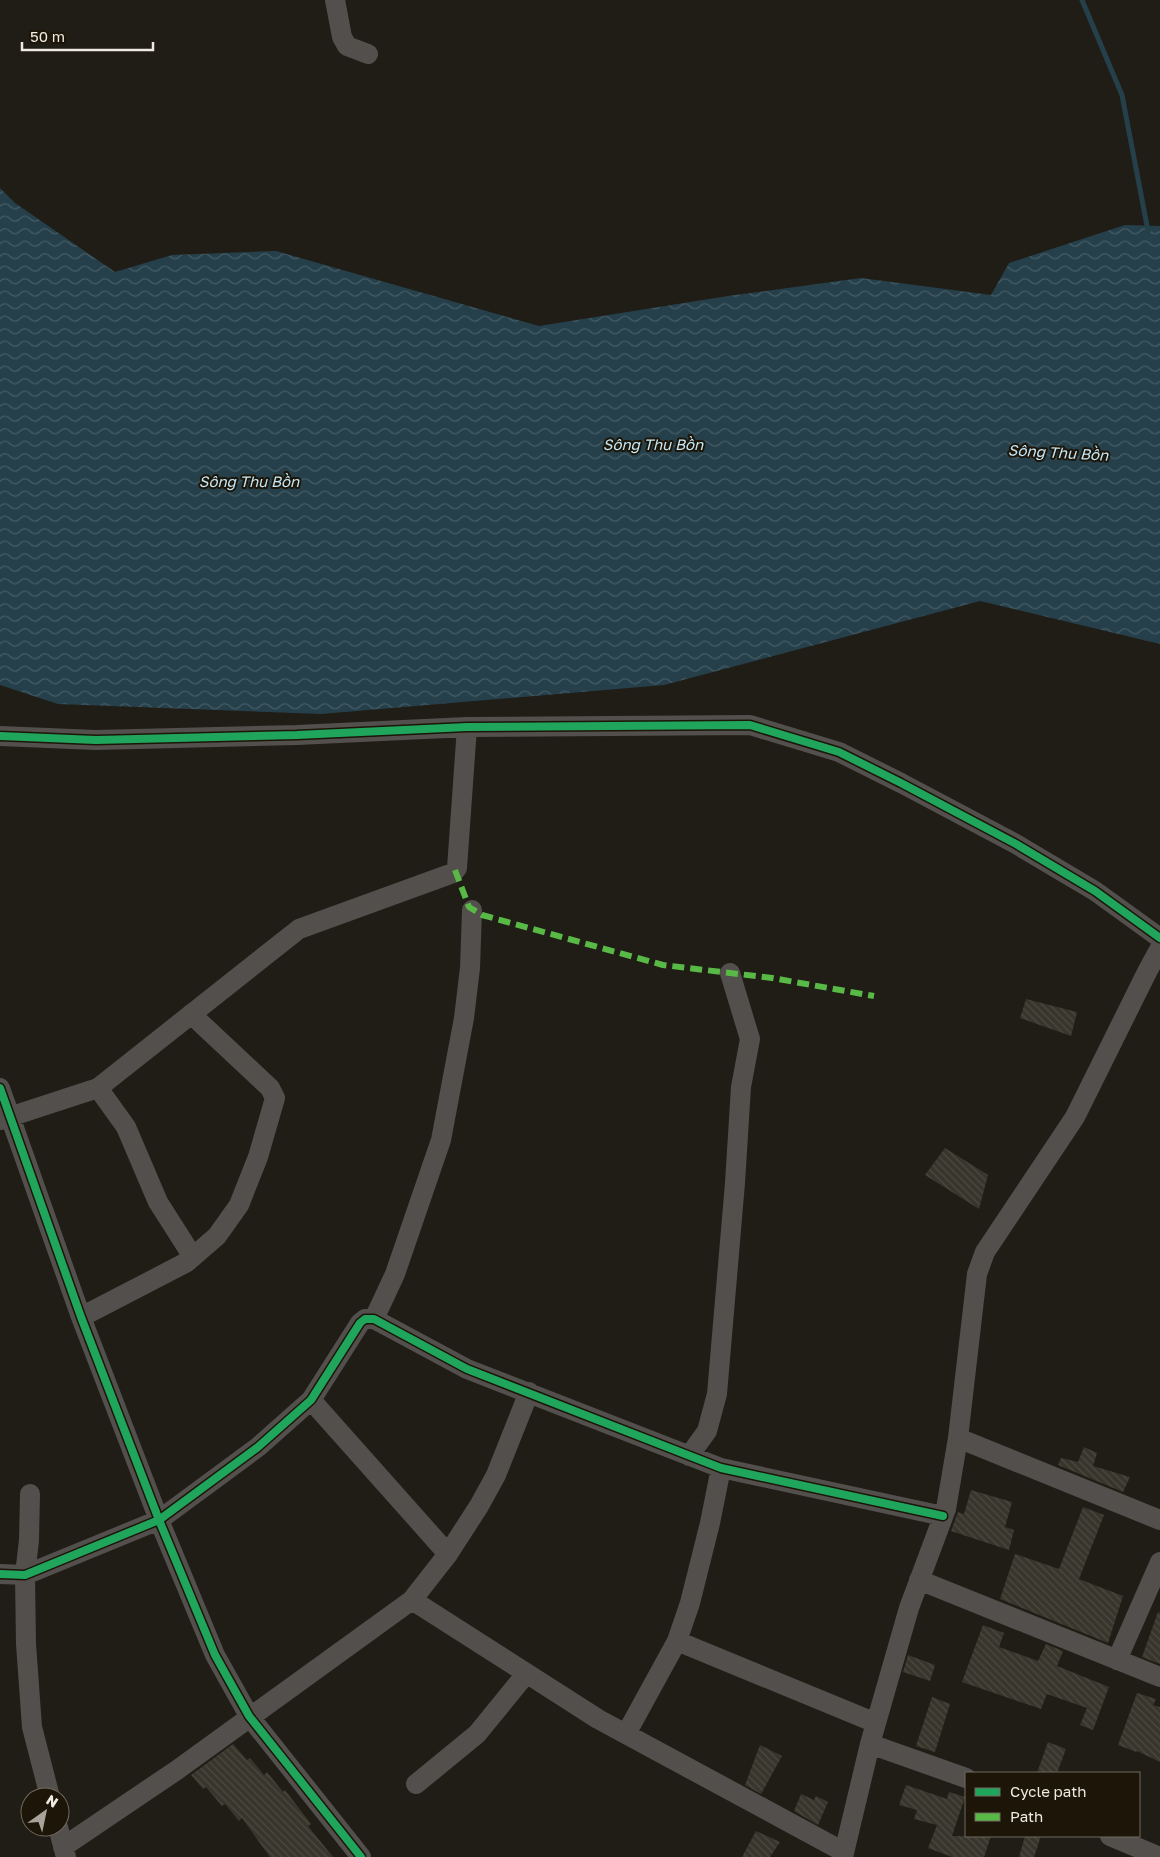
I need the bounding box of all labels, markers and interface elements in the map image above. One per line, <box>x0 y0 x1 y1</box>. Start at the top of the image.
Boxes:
scale bar <box>22 20 154 52</box>
text: 50 m <box>30 27 65 45</box>
water label: Sông Thu Bồn <box>603 435 704 454</box>
water label: Sông Thu Bồn <box>1007 440 1109 465</box>
water label: Sông Thu Bồn <box>199 472 300 491</box>
legend <box>965 1772 1140 1837</box>
text: Cycle path <box>1010 1782 1086 1800</box>
north arrow <box>20 1787 70 1837</box>
text: N <box>43 1791 61 1811</box>
text: Path <box>1010 1807 1043 1825</box>

